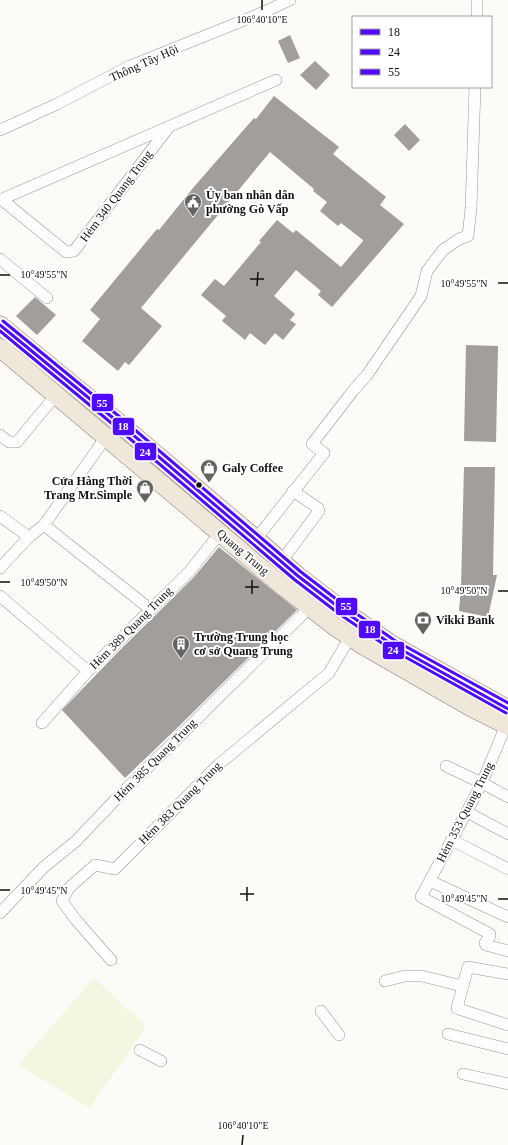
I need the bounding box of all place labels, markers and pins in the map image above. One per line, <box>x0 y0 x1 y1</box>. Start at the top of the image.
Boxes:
place label: Ủy ban nhân dân phường Gò Vấp <box>206 188 295 216</box>
public building icon: Ủy ban nhân dân phường Gò Vấp <box>183 192 203 217</box>
shop icon: Galy Coffee <box>199 458 219 483</box>
place label: Galy Coffee <box>222 461 284 475</box>
place label: Cửa Hàng Thời Trang Mr.Simple <box>44 474 133 502</box>
shop icon: Cửa Hàng Thời Trang Mr.Simple <box>135 478 155 503</box>
unlabelled marker <box>194 480 204 490</box>
bank icon: Vikki Bank <box>413 610 433 635</box>
place label: Vikki Bank <box>436 613 495 627</box>
place label: Trường Trung học cơ sở Quang Trung <box>194 630 293 658</box>
building icon: Trường Trung học cơ sở Quang Trung <box>171 634 191 659</box>

